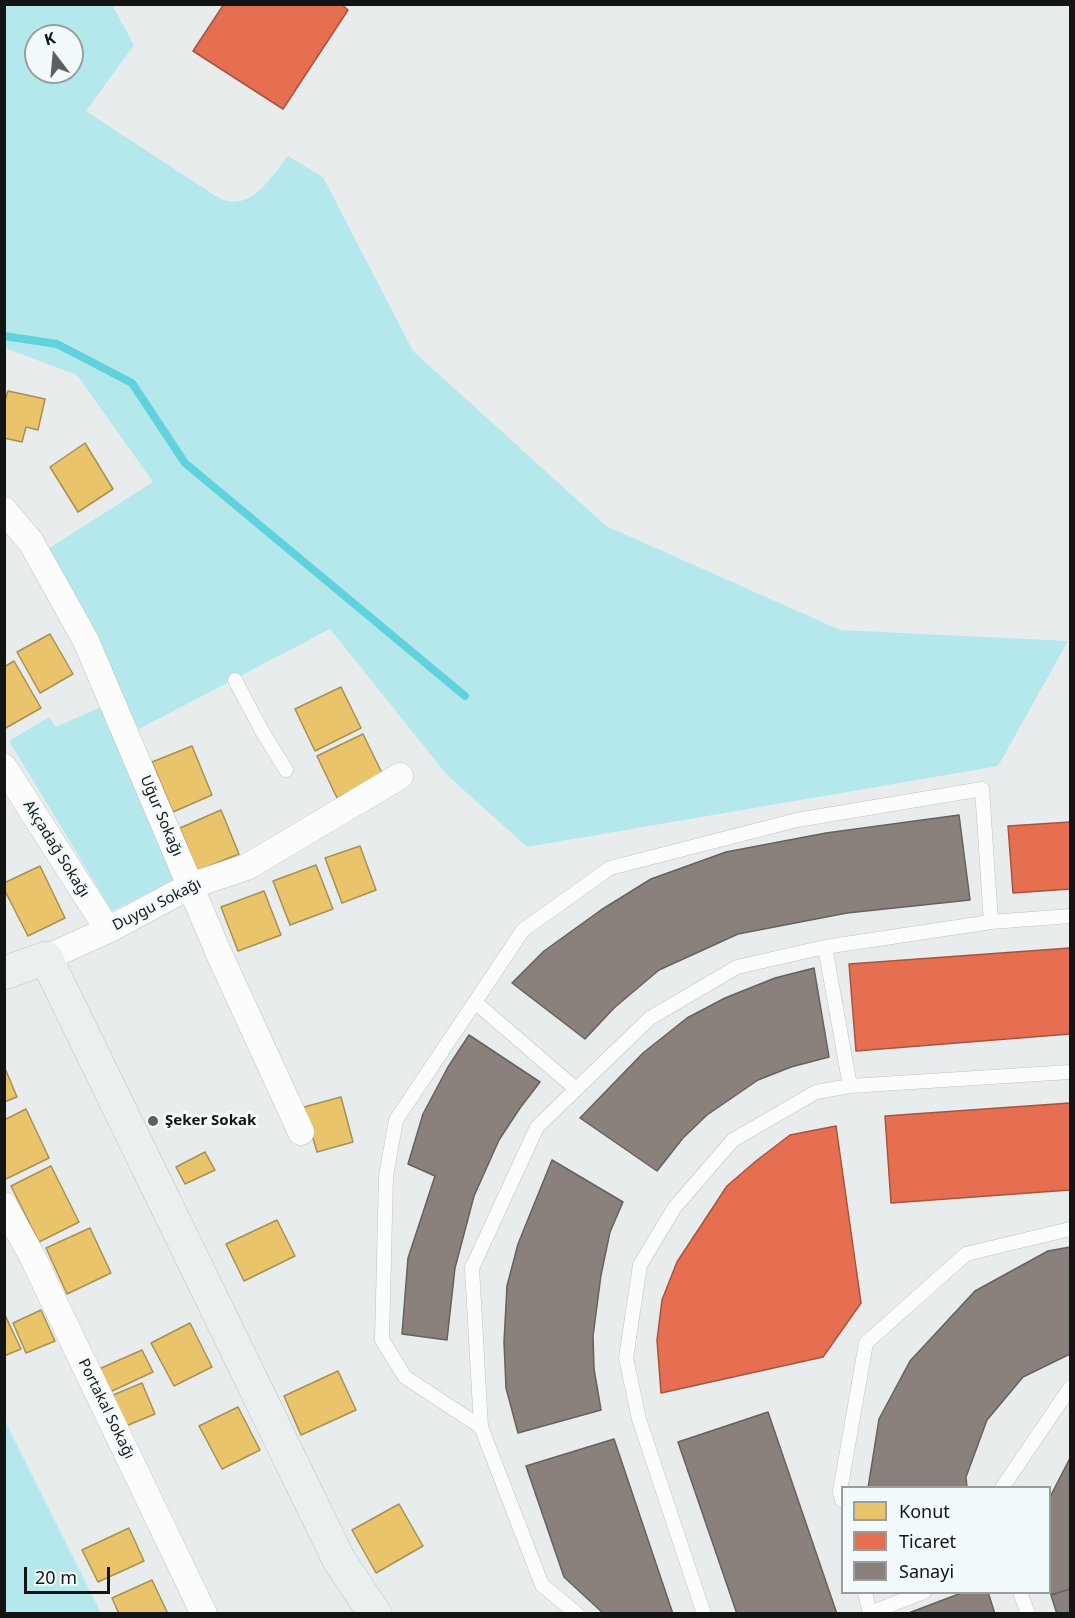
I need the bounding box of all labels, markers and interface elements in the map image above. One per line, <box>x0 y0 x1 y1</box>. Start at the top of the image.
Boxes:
north arrow <box>24 24 84 84</box>
text: K <box>41 27 58 51</box>
street label: Uğur Sokağı <box>136 773 186 859</box>
street label: Akçadağ Sokağı <box>19 797 93 901</box>
street label: Duygu Sokağı <box>110 875 204 935</box>
place label: Şeker Sokak <box>165 1112 256 1130</box>
marker: Şeker Sokak <box>146 1114 160 1128</box>
street label: Portakal Sokağı <box>74 1356 138 1462</box>
legend <box>841 1486 1051 1594</box>
text: Konut <box>899 1499 950 1523</box>
text: Ticaret <box>899 1529 956 1553</box>
scale bar <box>27 1555 112 1593</box>
text: Sanayi <box>899 1559 954 1583</box>
text: 20 m <box>35 1565 77 1589</box>

